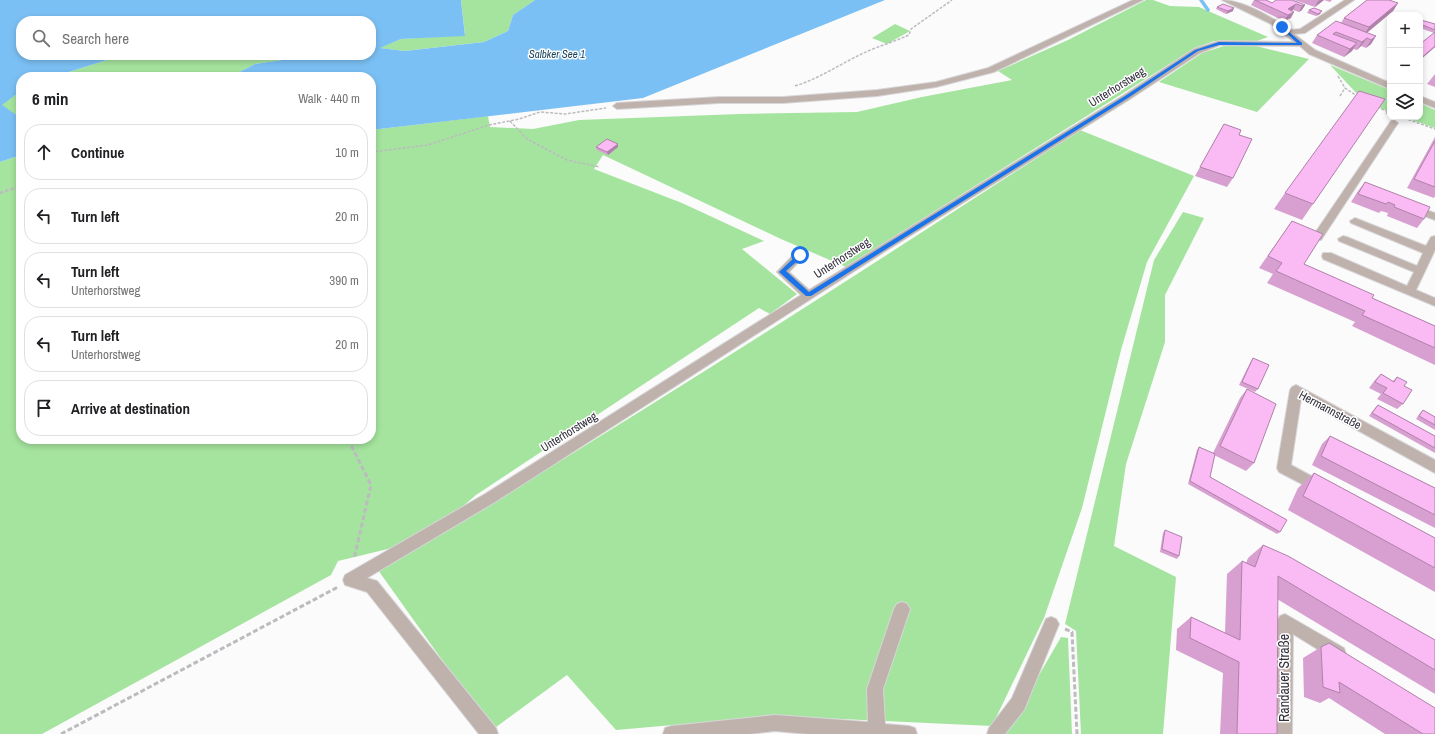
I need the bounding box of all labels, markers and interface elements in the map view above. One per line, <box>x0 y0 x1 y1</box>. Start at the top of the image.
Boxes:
map controls <box>1387 12 1423 120</box>
button: + <box>1387 12 1423 48</box>
search box <box>16 16 376 60</box>
route end <box>1273 18 1291 36</box>
icon: search <box>30 27 52 49</box>
text: Search here <box>62 28 129 49</box>
water label: Salbker See 1 <box>529 47 585 61</box>
button: − <box>1387 48 1423 84</box>
street label: Unterhorstweg <box>1086 63 1149 111</box>
button: layers <box>1387 84 1423 120</box>
text: 6 min <box>32 87 68 110</box>
text: Walk · 440 m <box>298 90 360 107</box>
icon: ahead <box>33 141 55 163</box>
text: Continue <box>71 142 124 163</box>
text: 10 m <box>335 144 359 161</box>
icon: left <box>33 205 55 227</box>
text: Turn left <box>71 206 119 227</box>
text: 20 m <box>335 208 359 225</box>
street label: Unterhorstweg <box>811 234 874 282</box>
route start <box>791 246 809 264</box>
text: Turn left <box>71 261 119 282</box>
icon: left <box>33 269 55 291</box>
text: 390 m <box>329 272 359 289</box>
text: Unterhorstweg <box>71 282 140 299</box>
text: Turn left <box>71 325 119 346</box>
icon: left <box>33 333 55 355</box>
text: 20 m <box>335 336 359 353</box>
text: Unterhorstweg <box>71 346 140 363</box>
street label: Hermannstraße <box>1296 387 1364 433</box>
icon: arrive <box>33 397 55 419</box>
text: Arrive at destination <box>71 398 190 419</box>
street label: Unterhorstweg <box>538 408 601 456</box>
street label: Randauer Straße <box>1275 634 1293 722</box>

